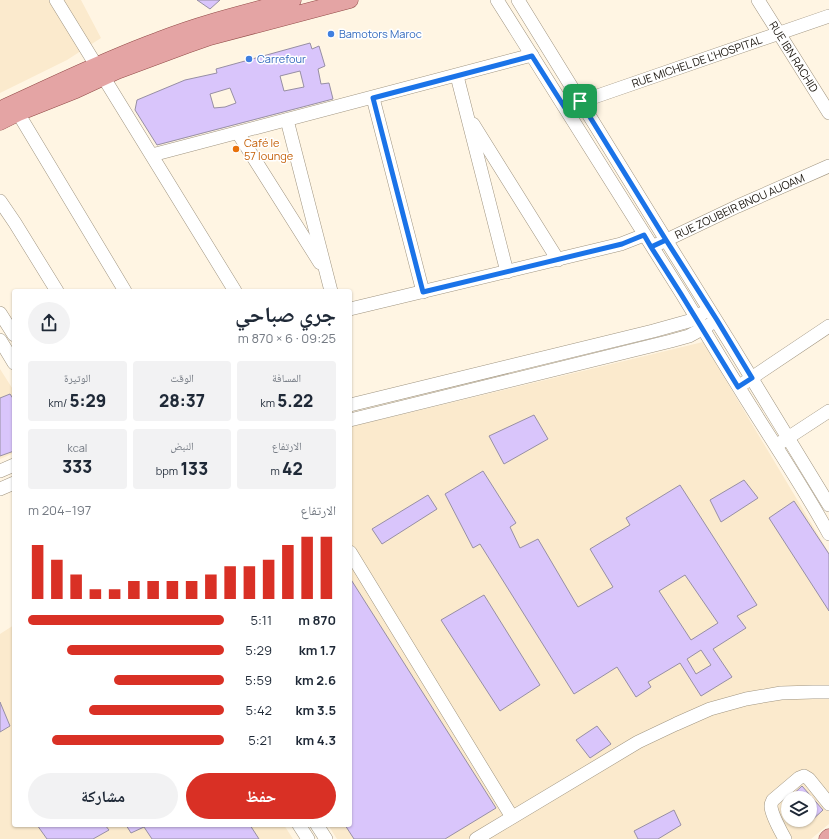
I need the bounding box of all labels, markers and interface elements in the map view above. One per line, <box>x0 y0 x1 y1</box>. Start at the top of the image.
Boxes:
street label: RUE IBN RACHID <box>766 18 822 95</box>
place label: Bamotors Maroc <box>339 26 422 41</box>
marker: Bamotors Maroc <box>326 29 336 39</box>
street label: RUE MICHEL DE L'HOSPITAL <box>630 32 764 91</box>
place label: Carrefour <box>257 51 306 66</box>
marker: Carrefour <box>244 54 254 64</box>
pin <box>563 84 597 118</box>
icon: arrive <box>569 90 591 112</box>
place label: Café le 57 lounge <box>244 135 294 163</box>
marker: Café le 57 lounge <box>231 144 241 154</box>
street label: RUE ZOUBEIR BNOU AUOAM <box>672 170 807 242</box>
text: جري صباحي <box>235 299 336 329</box>
button: share <box>28 302 70 344</box>
text: 09:25 · 6 × 870 m <box>238 329 336 347</box>
text: الوتيرة <box>64 370 91 385</box>
text: الوقت <box>170 370 194 385</box>
text: المسافة <box>272 370 301 385</box>
text: 5:29 <box>70 389 106 412</box>
text: 28:37 <box>159 389 205 412</box>
text: 5.22 <box>277 389 313 412</box>
text: /km <box>48 395 70 410</box>
text: km <box>260 395 277 410</box>
text: النبض <box>170 438 194 453</box>
text: الارتفاع <box>272 438 302 453</box>
text: kcal <box>67 440 87 455</box>
text: 333 <box>62 455 92 478</box>
text: 133 <box>180 457 208 480</box>
text: 42 <box>282 457 303 480</box>
text: bpm <box>156 463 180 478</box>
text: m <box>271 463 282 478</box>
text: 197–204 m <box>28 501 91 519</box>
text: الارتفاع <box>301 501 336 519</box>
text: 5:11 <box>250 611 272 629</box>
text: 870 m <box>298 611 336 629</box>
text: 5:29 <box>245 641 272 659</box>
text: 1.7 km <box>299 641 336 659</box>
text: 5:59 <box>245 671 272 689</box>
text: 2.6 km <box>295 671 336 689</box>
text: 5:42 <box>246 701 272 719</box>
text: 3.5 km <box>296 701 336 719</box>
text: 5:21 <box>248 731 272 749</box>
text: 4.3 km <box>296 731 336 749</box>
button: مشاركة <box>28 773 178 819</box>
button: حفظ <box>186 773 336 819</box>
map controls <box>781 791 817 827</box>
button: layers <box>781 791 817 827</box>

